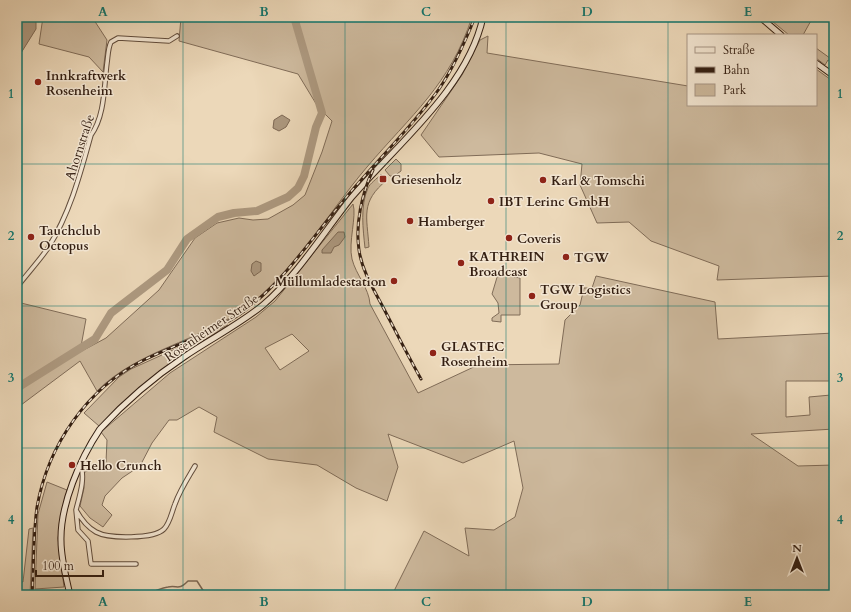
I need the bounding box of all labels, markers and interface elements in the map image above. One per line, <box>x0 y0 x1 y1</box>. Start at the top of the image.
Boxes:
text: A <box>98 3 108 21</box>
text: B <box>259 3 269 21</box>
text: C <box>421 3 431 21</box>
text: D <box>581 3 593 21</box>
text: E <box>744 3 752 21</box>
legend <box>687 34 817 106</box>
text: Straße <box>723 42 755 58</box>
text: Bahn <box>723 62 750 78</box>
place label: Innkraftwerk Rosenheim <box>46 67 127 100</box>
marker: Innkraftwerk Rosenheim <box>33 77 43 87</box>
text: Park <box>723 82 747 98</box>
text: 1 <box>8 85 14 103</box>
text: 1 <box>837 85 843 103</box>
street label: Ahornstraße <box>61 112 99 182</box>
place label: Griesenholz <box>391 171 462 189</box>
place label: Karl & Tomschi <box>551 172 645 190</box>
marker: Griesenholz <box>378 174 388 184</box>
marker: Karl & Tomschi <box>538 175 548 185</box>
place label: IBT Lerinc GmbH <box>499 193 610 211</box>
marker: IBT Lerinc GmbH <box>486 196 496 206</box>
place label: Hamberger <box>418 213 486 231</box>
marker: Hamberger <box>405 216 415 226</box>
place label: Tauchclub Octopus <box>39 222 101 255</box>
text: 2 <box>8 227 15 245</box>
text: 2 <box>837 227 844 245</box>
place label: Coveris <box>517 230 561 248</box>
marker: Tauchclub Octopus <box>26 232 36 242</box>
marker: Coveris <box>504 233 514 243</box>
place label: KATHREIN Broadcast <box>469 248 545 281</box>
place label: TGW <box>574 249 609 267</box>
marker: TGW <box>561 252 571 262</box>
marker: KATHREIN Broadcast <box>456 258 466 268</box>
place label: Müllumladestation <box>275 273 387 291</box>
marker: Müllumladestation <box>389 276 399 286</box>
place label: TGW Logistics Group <box>540 281 631 314</box>
street label: Rosenheimer Straße <box>161 290 262 366</box>
marker: TGW Logistics Group <box>527 291 537 301</box>
place label: GLASTEC Rosenheim <box>441 338 508 371</box>
marker: GLASTEC Rosenheim <box>428 348 438 358</box>
text: 3 <box>8 369 15 387</box>
text: 3 <box>837 369 844 387</box>
place label: Hello Crunch <box>80 457 162 475</box>
marker: Hello Crunch <box>67 460 77 470</box>
text: 4 <box>8 511 15 529</box>
text: 4 <box>837 511 844 529</box>
north arrow <box>777 538 817 578</box>
text: N <box>792 541 802 556</box>
scale bar <box>36 552 103 578</box>
text: 100 m <box>42 558 75 574</box>
text: A <box>98 593 108 611</box>
text: B <box>259 593 269 611</box>
text: C <box>421 593 431 611</box>
text: D <box>581 593 593 611</box>
text: E <box>744 593 752 611</box>

